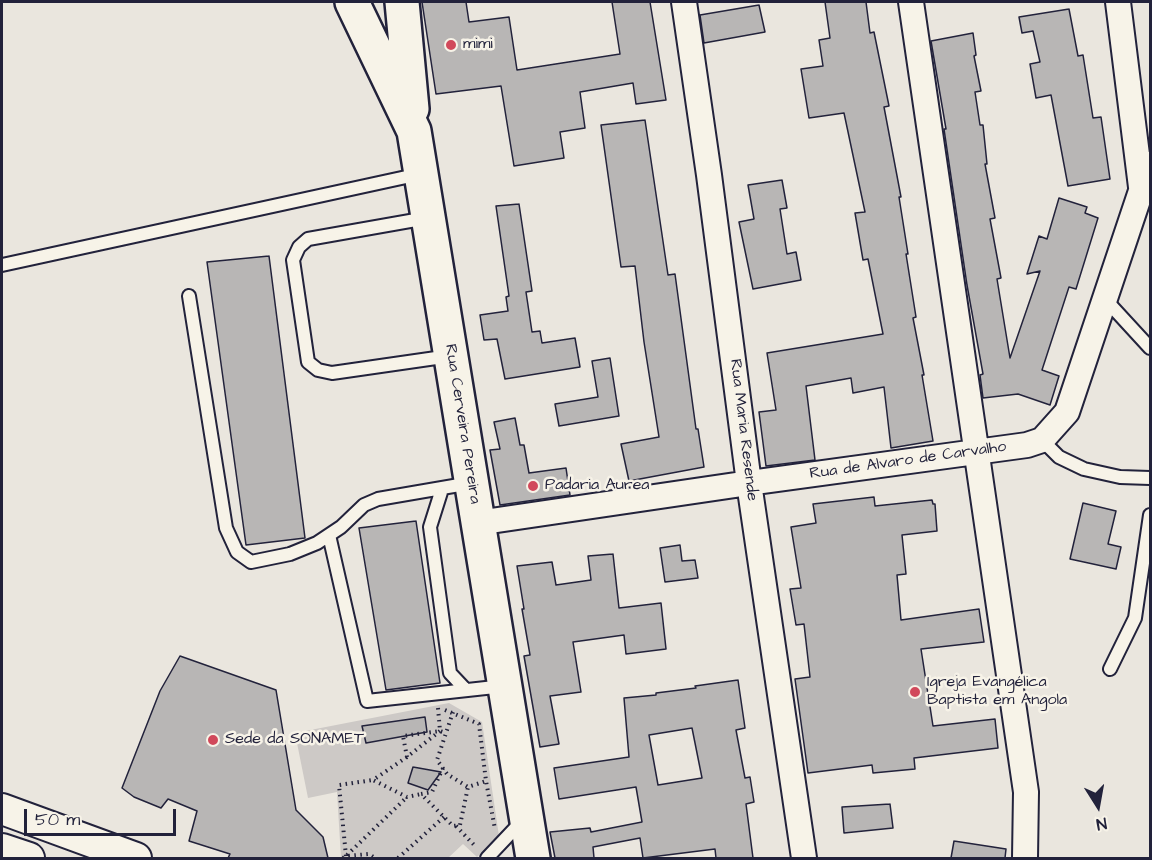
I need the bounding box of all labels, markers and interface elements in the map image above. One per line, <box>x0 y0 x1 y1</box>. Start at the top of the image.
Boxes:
place label: mimi <box>463 35 493 55</box>
marker: mimi <box>444 38 458 52</box>
street label: Rua Cerveira Pereira <box>440 343 484 505</box>
street label: Rua Maria Resende <box>725 358 761 502</box>
street label: Rua de Alvaro de Carvalho <box>809 438 1007 484</box>
place label: Padaria Aurea <box>545 476 649 496</box>
marker: Padaria Aurea <box>526 479 540 493</box>
place label: Igreja Evangélica Baptista em Angola <box>927 673 1067 711</box>
marker: Igreja Evangélica Baptista em Angola <box>908 685 922 699</box>
place label: Sede da SONAMET <box>225 730 364 750</box>
marker: Sede da SONAMET <box>206 733 220 747</box>
north arrow <box>1068 776 1128 836</box>
scale bar <box>27 797 178 835</box>
text: 50 m <box>35 807 80 832</box>
text: N <box>1094 812 1108 835</box>

